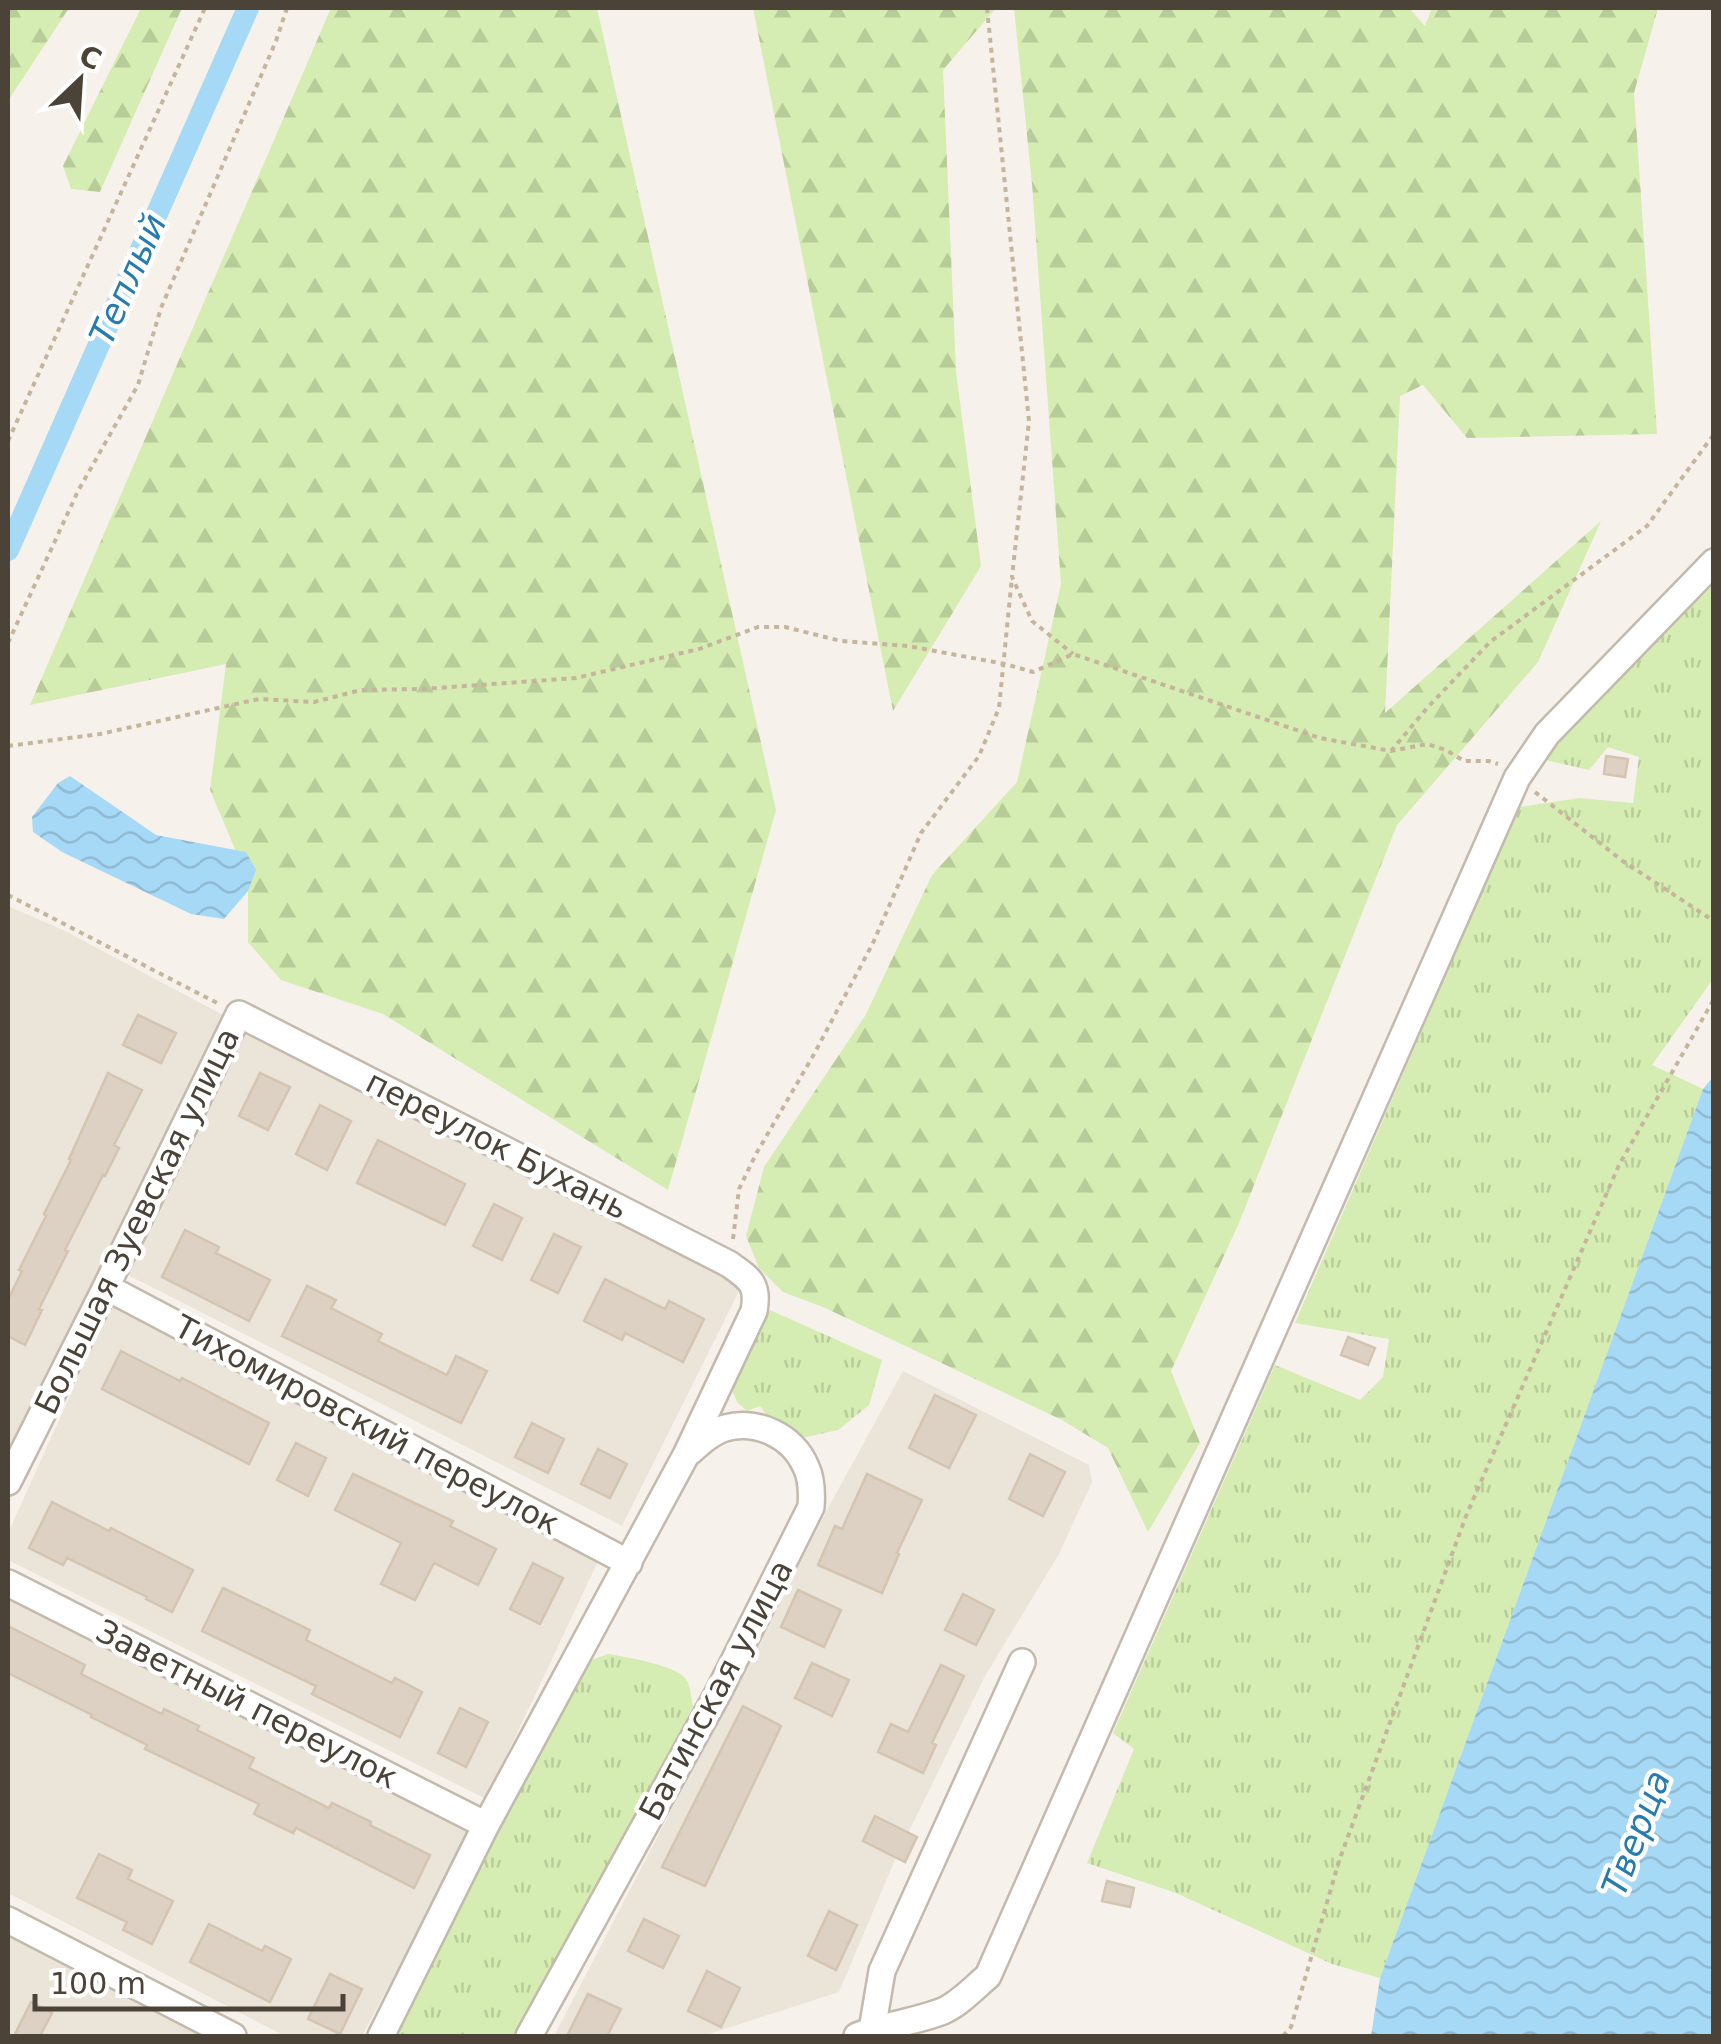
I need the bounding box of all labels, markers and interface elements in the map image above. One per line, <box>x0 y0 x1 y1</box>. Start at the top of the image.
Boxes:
north arrow <box>30 30 130 130</box>
text: С <box>74 38 107 77</box>
water label: Теплый <box>82 208 174 350</box>
street label: Большая Зуевская улица <box>27 1022 247 1420</box>
street label: переулок Бухань <box>360 1063 634 1227</box>
street label: Тихомировский переулок <box>167 1307 566 1543</box>
street label: Батинская улица <box>631 1553 801 1827</box>
street label: Заветный переулок <box>90 1611 404 1797</box>
water label: Тверца <box>1594 1765 1678 1901</box>
scale bar <box>35 1949 342 2011</box>
text: 100 m <box>50 1966 146 2001</box>

